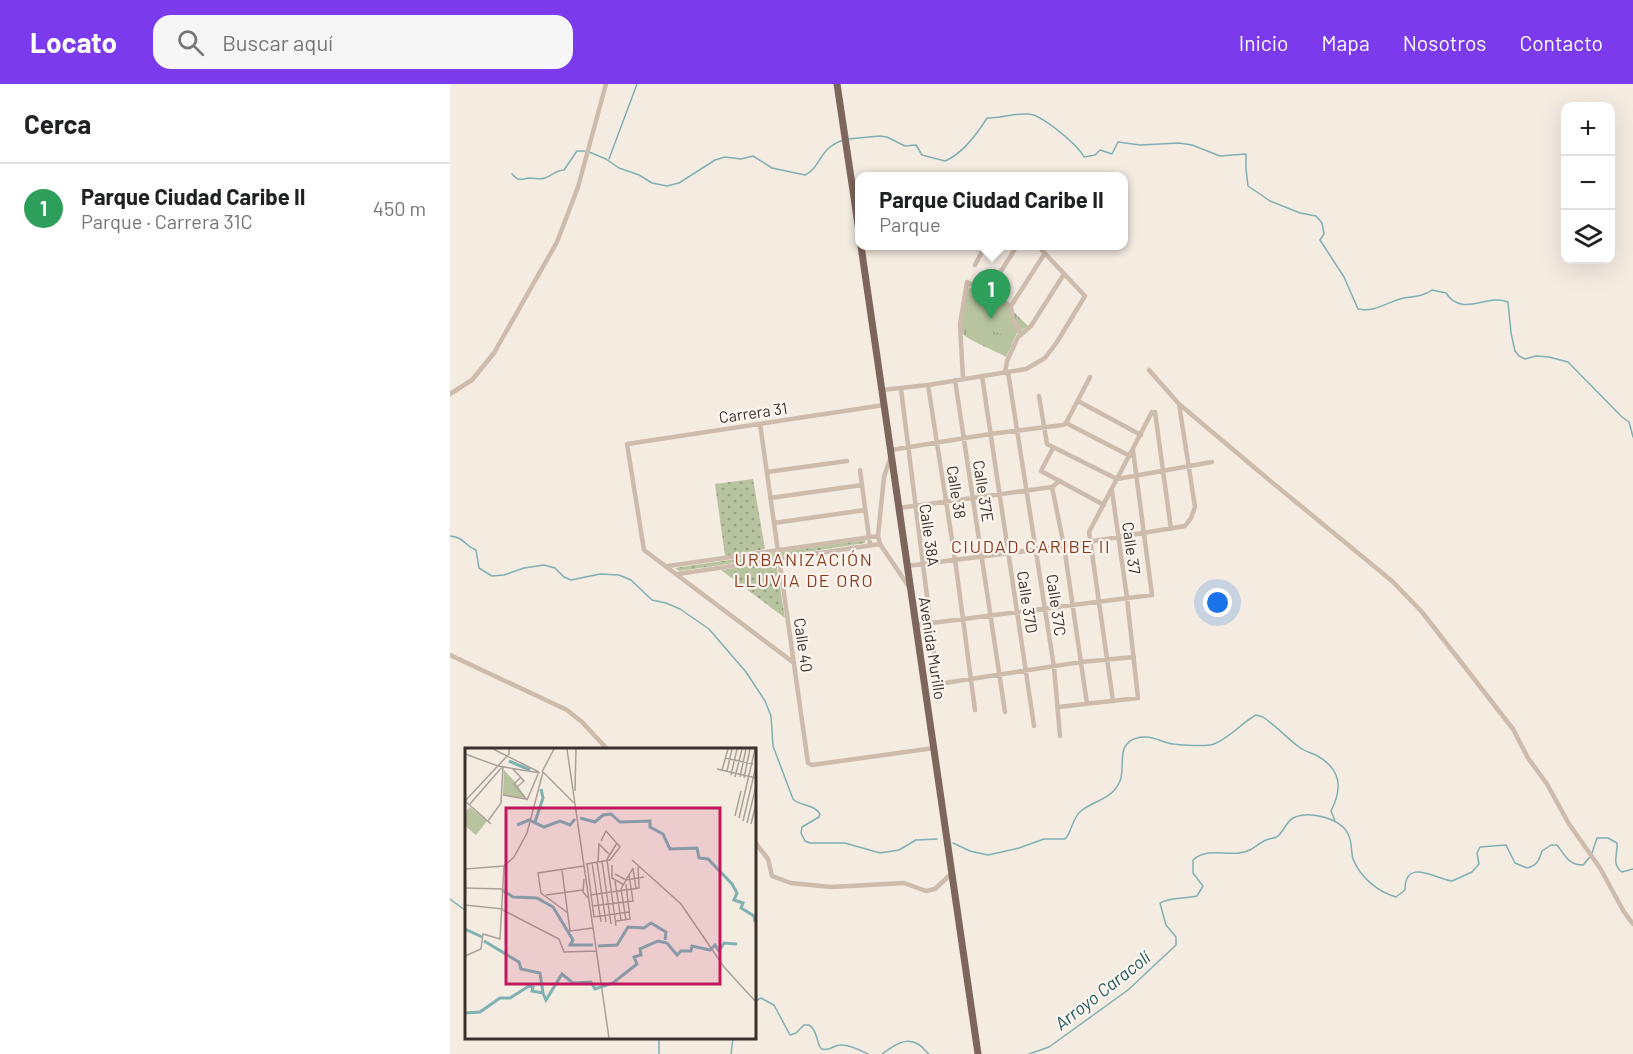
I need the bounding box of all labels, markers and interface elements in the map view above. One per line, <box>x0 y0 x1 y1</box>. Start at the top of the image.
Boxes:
search box <box>153 15 573 69</box>
text: Locato <box>30 25 117 59</box>
icon: search <box>174 26 207 59</box>
text: Buscar aquí <box>222 29 333 55</box>
text: Inicio <box>1239 30 1289 55</box>
text: Mapa <box>1322 30 1370 55</box>
text: Nosotros <box>1403 30 1486 55</box>
text: Contacto <box>1519 30 1603 55</box>
map controls <box>1561 102 1615 264</box>
button: + <box>1561 102 1615 156</box>
text: Cerca <box>24 108 91 139</box>
button: − <box>1561 156 1615 210</box>
popup <box>855 172 1128 250</box>
text: Parque Ciudad Caribe II <box>81 183 306 209</box>
text: Parque Ciudad Caribe II <box>879 186 1104 212</box>
text: 1 <box>40 196 47 220</box>
text: 450 m <box>373 196 426 220</box>
text: Parque · Carrera 31C <box>81 209 253 233</box>
button: layers <box>1561 210 1615 264</box>
text: Parque <box>879 212 941 236</box>
pin: 1 <box>972 270 1010 319</box>
street label: Carrera 31 <box>718 398 788 426</box>
street label: Calle 37E <box>970 459 998 523</box>
street label: Calle 38 <box>943 464 971 520</box>
street label: Calle 38A <box>916 502 944 568</box>
street label: Calle 37 <box>1119 521 1145 576</box>
district label: CIUDAD CARIBE II <box>951 535 1111 557</box>
district label: URBANIZACIÓN LLUVIA DE ORO <box>734 548 874 591</box>
street label: Calle 37D <box>1014 570 1042 634</box>
street label: Calle 37C <box>1043 573 1071 637</box>
your location <box>1203 588 1232 617</box>
street label: Avenida Murillo <box>915 595 951 701</box>
street label: Calle 40 <box>791 617 817 673</box>
inset map <box>465 748 756 1039</box>
water label: Arroyo Caracolí <box>1050 945 1155 1034</box>

